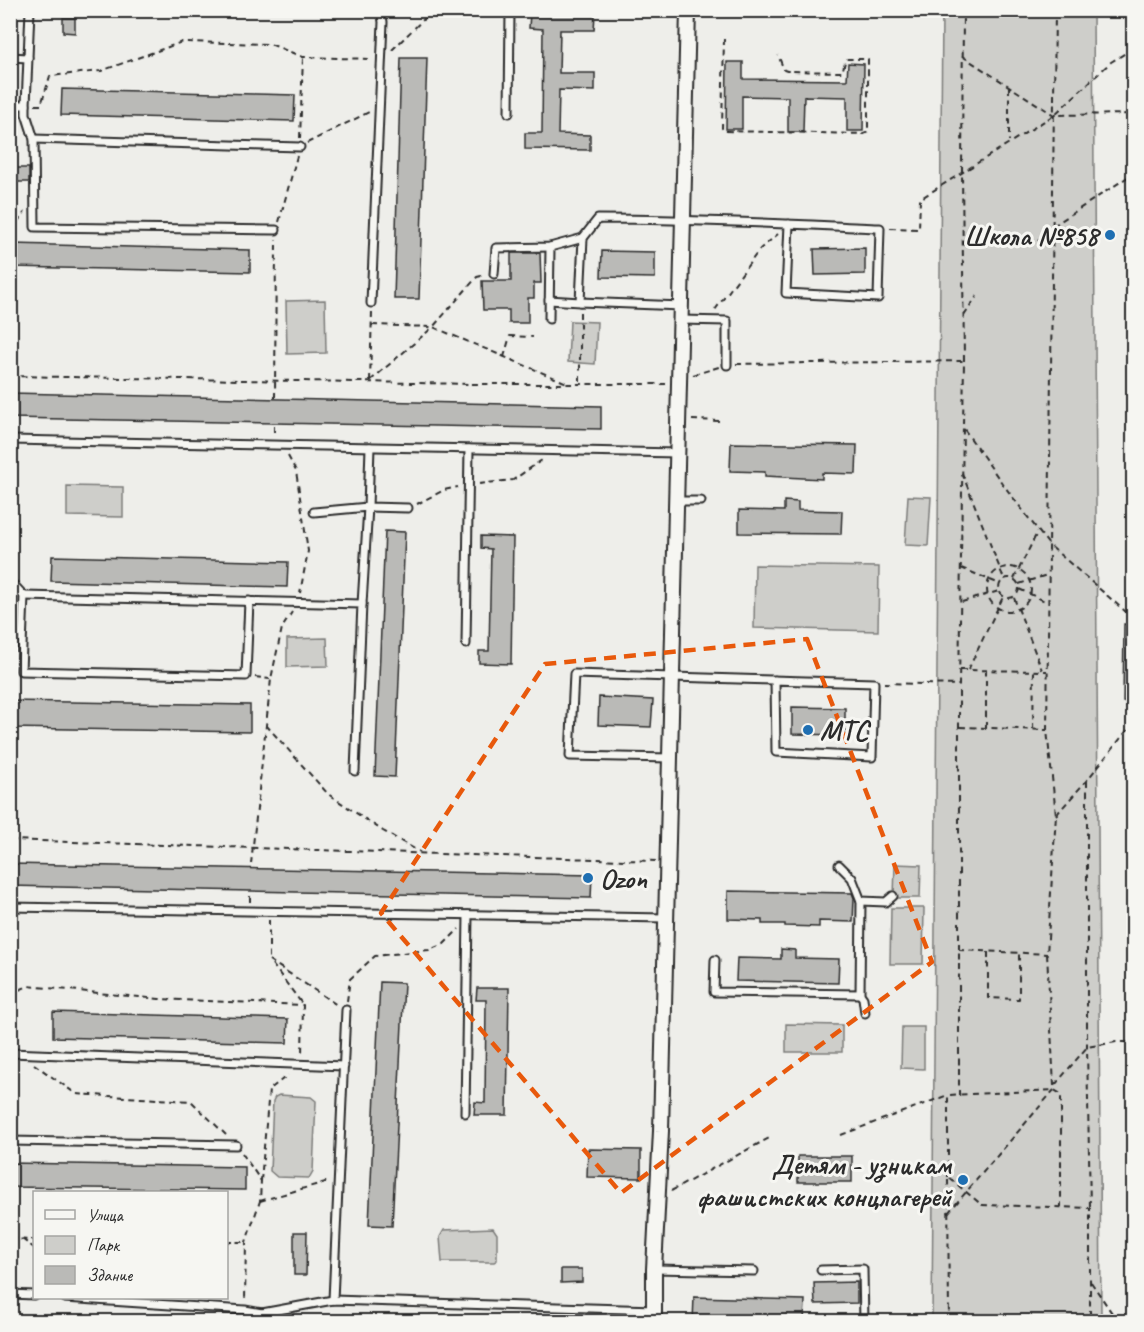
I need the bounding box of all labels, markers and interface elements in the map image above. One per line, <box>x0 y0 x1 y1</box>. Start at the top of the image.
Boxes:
place label: Школа №858 <box>964 218 1101 253</box>
marker: Школа №858 <box>1103 228 1117 242</box>
place label: МТС <box>820 713 872 748</box>
marker: МТС <box>801 723 815 737</box>
place label: Ozon <box>600 861 648 896</box>
marker: Ozon <box>581 871 595 885</box>
place label: Детям - узникам фашистских концлагерей <box>696 1147 953 1214</box>
marker: Детям - узникам фашистских концлагерей <box>956 1173 970 1187</box>
legend <box>33 1191 228 1299</box>
text: Улица <box>87 1204 124 1226</box>
text: Парк <box>87 1234 121 1256</box>
text: Здание <box>87 1264 133 1286</box>

